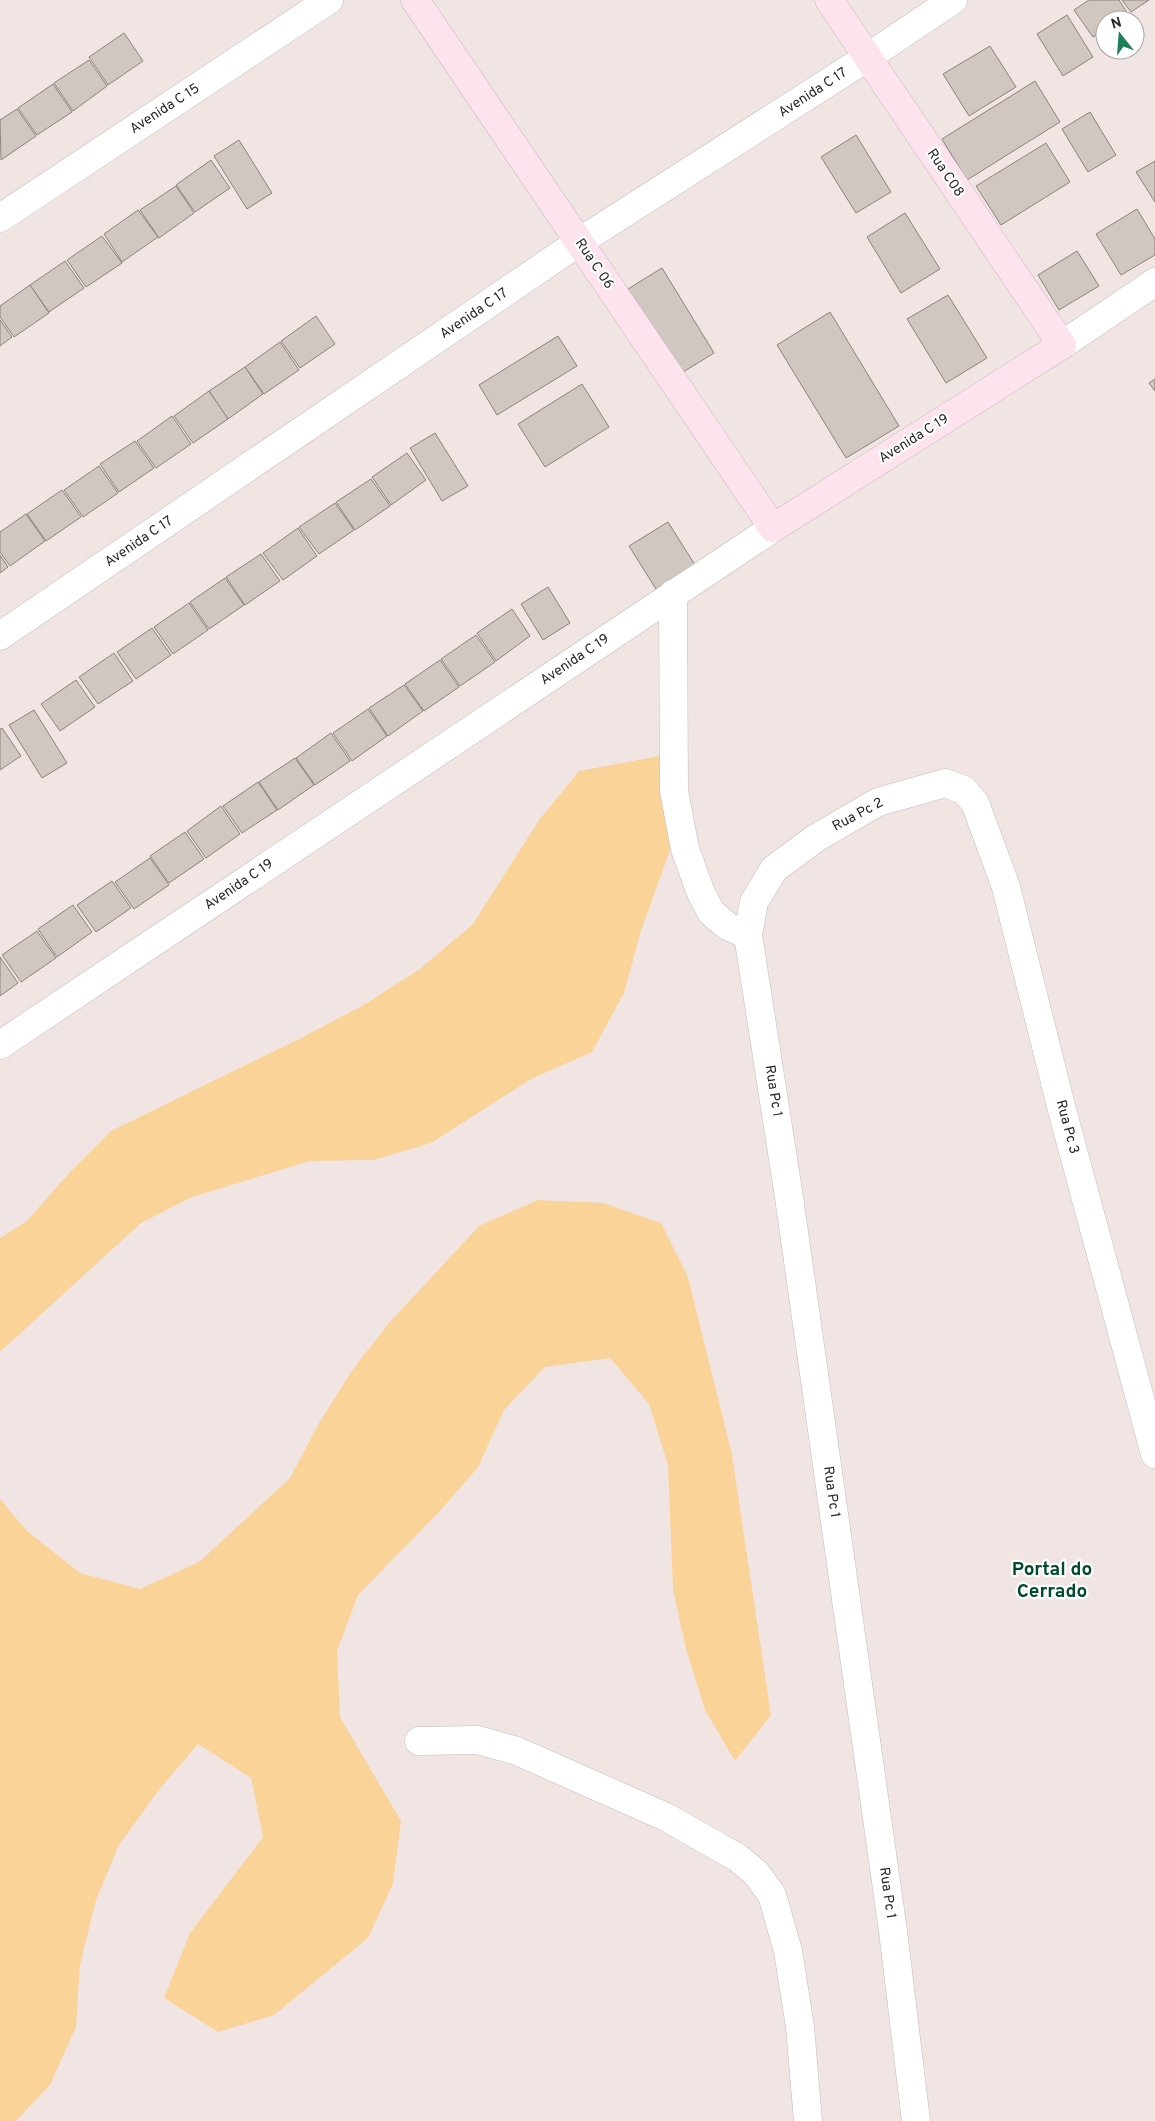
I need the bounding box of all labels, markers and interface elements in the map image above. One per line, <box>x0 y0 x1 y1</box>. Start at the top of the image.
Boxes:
north arrow <box>1095 10 1145 60</box>
text: N <box>1109 14 1124 34</box>
street label: Avenida C 17 <box>776 65 850 121</box>
street label: Avenida C 15 <box>127 80 203 138</box>
street label: Rua C08 <box>923 146 967 200</box>
street label: Rua C 06 <box>571 235 617 293</box>
street label: Avenida C 17 <box>437 285 511 343</box>
street label: Avenida C 19 <box>876 411 952 467</box>
street label: Avenida C 17 <box>102 513 176 571</box>
street label: Avenida C 19 <box>537 631 613 689</box>
street label: Rua Pc 2 <box>830 794 886 836</box>
street label: Avenida C 19 <box>201 856 277 914</box>
street label: Rua Pc 1 <box>761 1064 785 1118</box>
street label: Rua Pc 3 <box>1052 1098 1082 1156</box>
street label: Rua Pc 1 <box>819 1465 843 1519</box>
district label: Portal do Cerrado <box>1012 1558 1092 1604</box>
street label: Rua Pc 1 <box>875 1866 899 1920</box>

